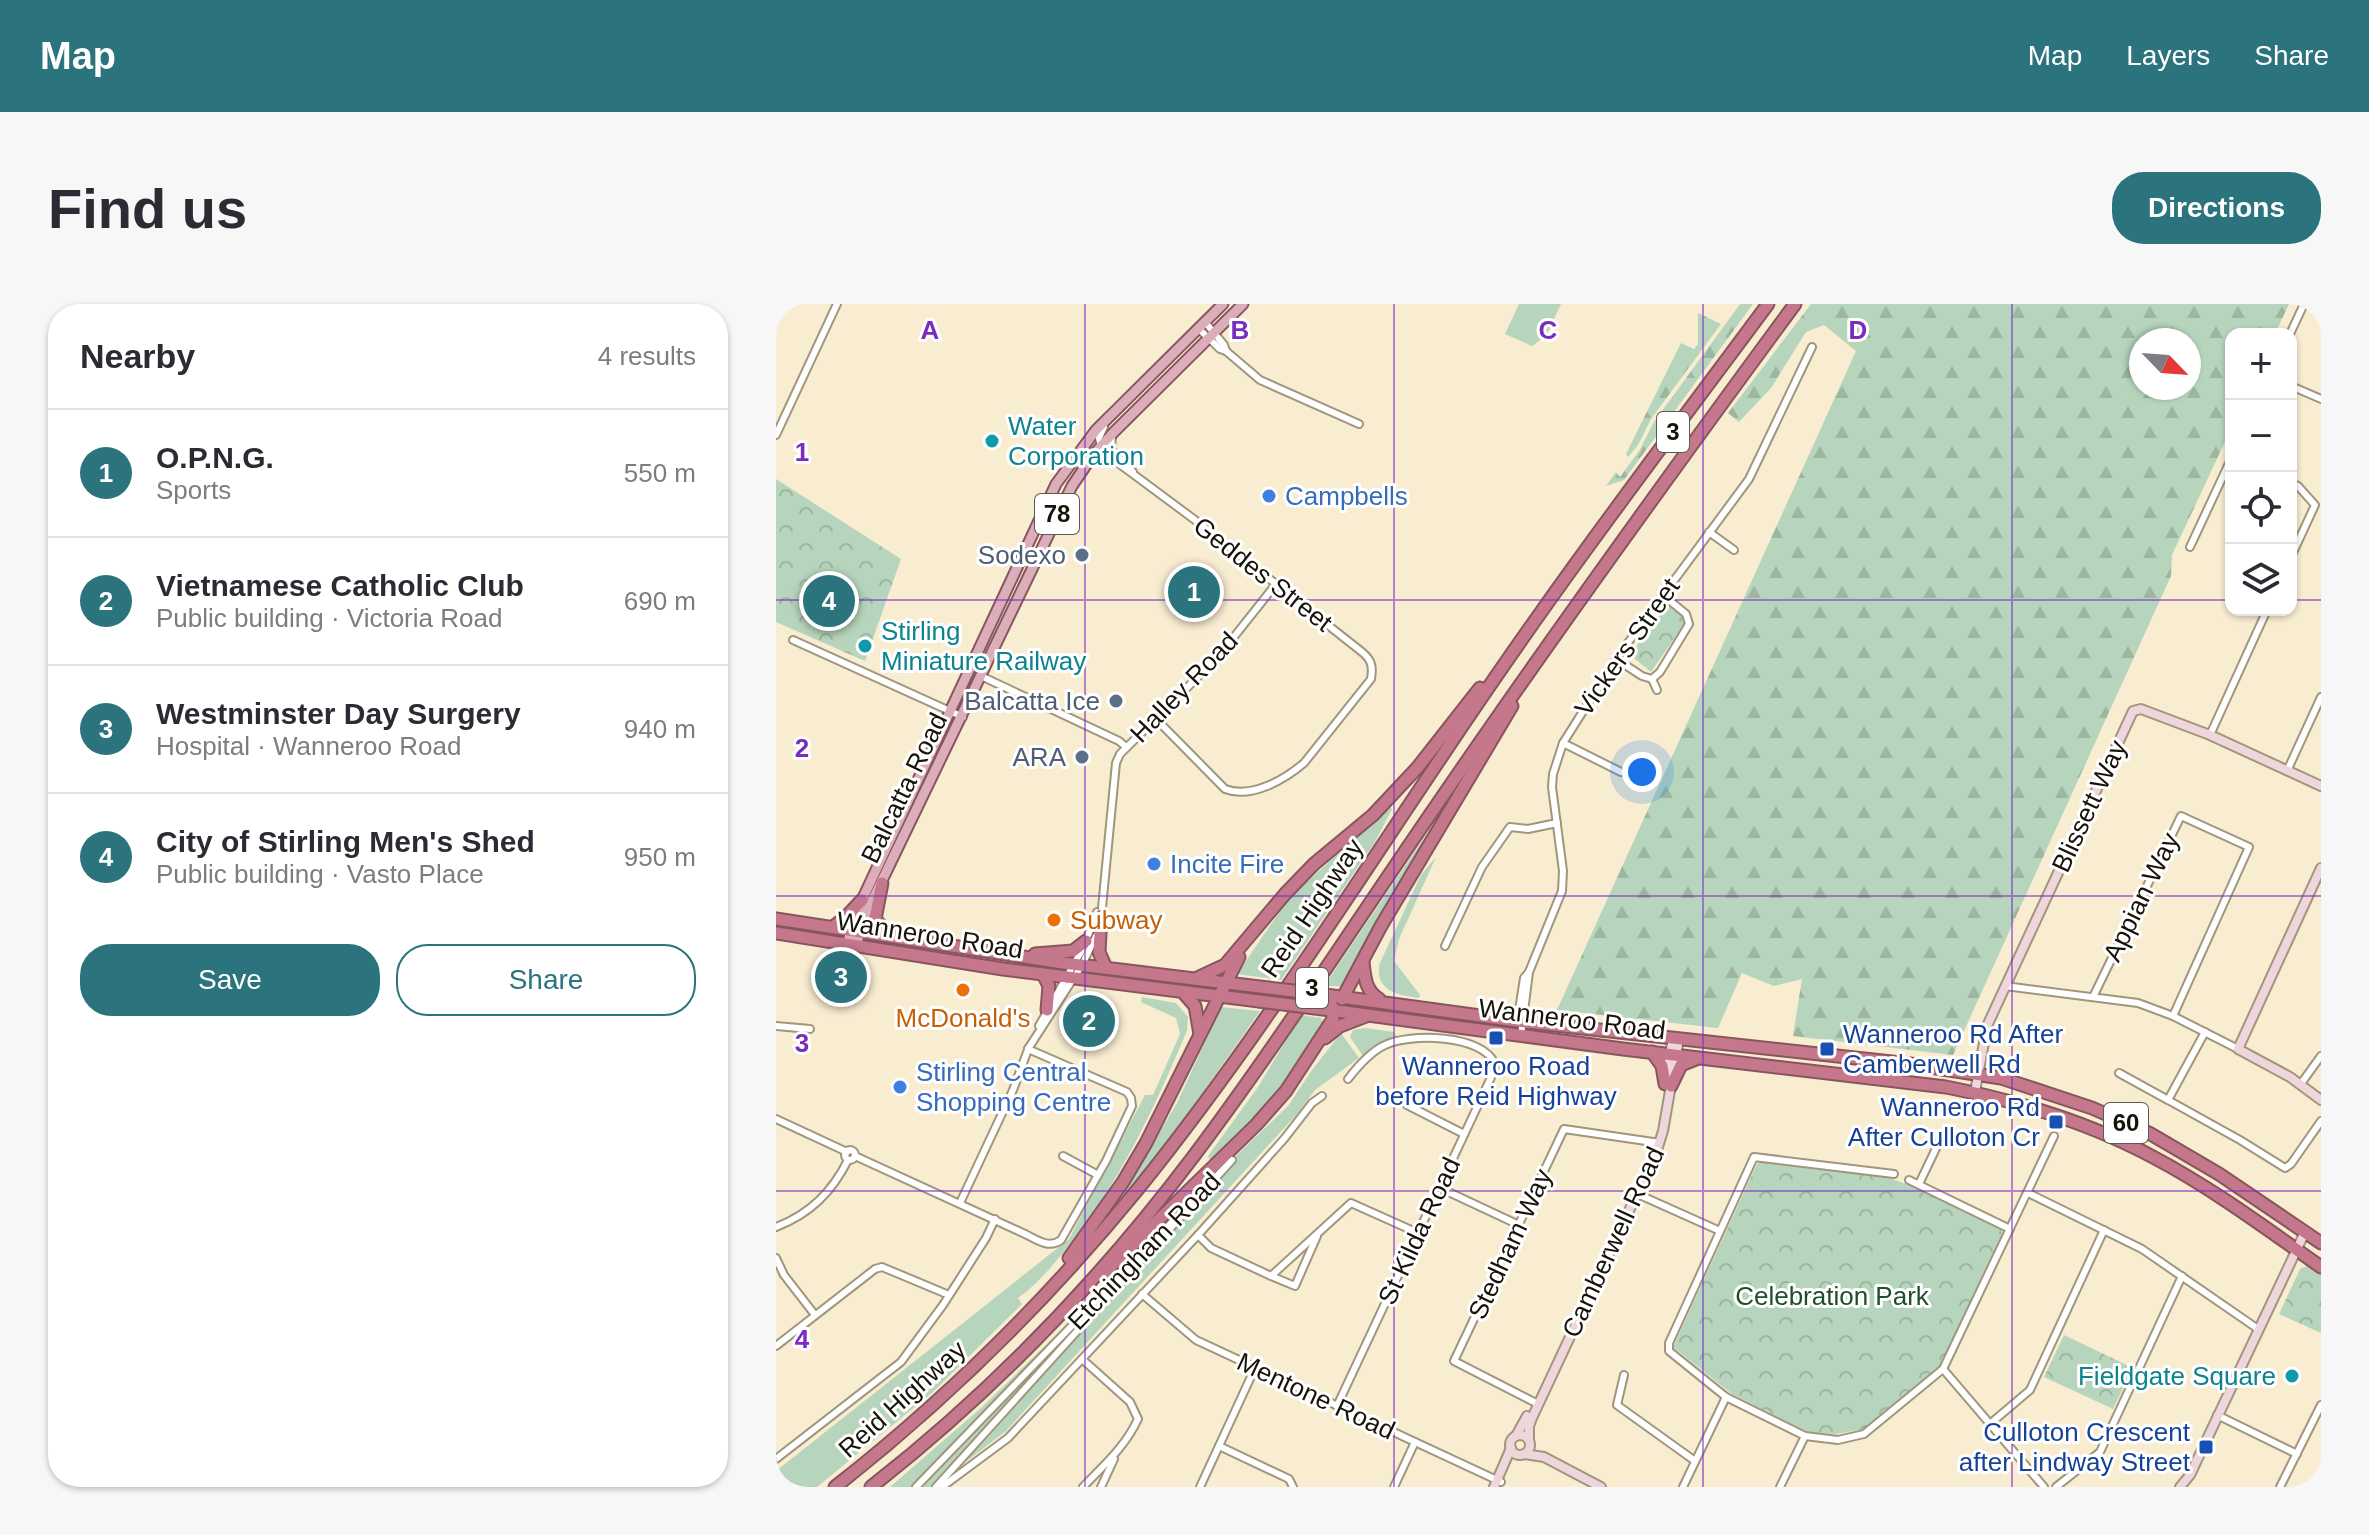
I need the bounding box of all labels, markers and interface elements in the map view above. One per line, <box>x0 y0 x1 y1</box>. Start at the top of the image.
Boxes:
text: Map <box>40 35 116 77</box>
text: Map <box>2028 40 2082 71</box>
text: Layers <box>2126 40 2210 71</box>
text: Share <box>2254 40 2329 71</box>
button: Directions <box>2112 172 2321 244</box>
text: Find us <box>48 177 247 240</box>
text: A <box>921 315 940 345</box>
text: B <box>1231 315 1249 345</box>
text: C <box>1539 315 1558 345</box>
text: D <box>1849 315 1867 345</box>
north arrow <box>2129 328 2201 400</box>
map controls <box>2225 328 2297 616</box>
button: + <box>2225 328 2297 400</box>
text: Nearby <box>80 337 195 375</box>
text: 4 results <box>598 341 696 371</box>
button: − <box>2225 400 2297 472</box>
place label: Water Corporation <box>1008 411 1144 471</box>
road number: 3 <box>1657 412 1689 452</box>
marker: Water Corporation <box>983 432 1001 450</box>
text: 1 <box>795 437 809 467</box>
text: O.P.N.G. <box>156 441 274 474</box>
text: 1 <box>99 458 113 488</box>
text: 550 m <box>624 458 696 488</box>
button: locate <box>2225 472 2297 544</box>
text: Sports <box>156 475 231 505</box>
place label: Campbells <box>1285 481 1408 511</box>
marker: Campbells <box>1260 487 1278 505</box>
road number: 78 <box>1035 494 1079 534</box>
street label: Geddes Street <box>1188 511 1339 638</box>
place label: Sodexo <box>978 540 1066 570</box>
button: layers <box>2225 544 2297 616</box>
marker: Sodexo <box>1073 546 1091 564</box>
pin: 1 <box>1168 562 1220 622</box>
text: Vietnamese Catholic Club <box>156 569 524 602</box>
pin: 4 <box>803 571 855 631</box>
street label: Vickers Street <box>1568 572 1686 722</box>
text: 2 <box>99 586 113 616</box>
text: 690 m <box>624 586 696 616</box>
text: Public building · Victoria Road <box>156 603 502 633</box>
place label: Stirling Miniature Railway <box>881 616 1086 676</box>
street label: Halley Road <box>1124 626 1244 748</box>
marker: Stirling Miniature Railway <box>856 637 874 655</box>
place label: Balcatta Ice <box>964 686 1100 716</box>
marker: Balcatta Ice <box>1107 692 1125 710</box>
text: Westminster Day Surgery <box>156 697 521 730</box>
street label: Balcatta Road <box>855 708 953 868</box>
text: 3 <box>99 714 113 744</box>
text: 940 m <box>624 714 696 744</box>
text: Hospital · Wanneroo Road <box>156 731 461 761</box>
text: 2 <box>795 733 809 763</box>
street label: Blissett Way <box>2045 735 2133 877</box>
place label: ARA <box>1013 742 1067 772</box>
marker: ARA <box>1073 748 1091 766</box>
your location <box>1622 752 1662 792</box>
text: City of Stirling Men's Shed <box>156 825 535 858</box>
street label: Appian Way <box>2097 828 2185 966</box>
street label: Reid Highway <box>1255 833 1369 983</box>
text: 4 <box>99 842 113 872</box>
text: 950 m <box>624 842 696 872</box>
place label: Incite Fire <box>1170 849 1284 879</box>
marker: Incite Fire <box>1145 855 1163 873</box>
text: Public building · Vasto Place <box>156 859 484 889</box>
street label: Wanneroo Road <box>835 905 1025 965</box>
place label: Subway <box>1070 905 1163 935</box>
marker: Subway <box>1045 911 1063 929</box>
button: Save <box>80 944 380 1016</box>
button: Share <box>396 944 696 1016</box>
pin: 3 <box>815 947 867 1007</box>
road number: 3 <box>1296 968 1328 1008</box>
marker: McDonald's <box>954 981 972 999</box>
pin: 2 <box>1063 991 1115 1051</box>
street label: Wanneroo Road <box>1477 993 1667 1045</box>
place label: McDonald's <box>895 1003 1031 1033</box>
place label: Wanneroo Rd After Camberwell Rd <box>1843 1019 2063 1079</box>
text: 3 <box>795 1028 809 1058</box>
marker: Wanneroo Road before Reid Highway <box>1487 1029 1505 1047</box>
marker: Wanneroo Rd After Camberwell Rd <box>1818 1040 1836 1058</box>
place label: Wanneroo Road before Reid Highway <box>1375 1051 1617 1111</box>
place label: Stirling Central Shopping Centre <box>916 1057 1111 1117</box>
marker: Stirling Central Shopping Centre <box>891 1078 909 1096</box>
place label: Wanneroo Rd After Culloton Cr <box>1848 1092 2040 1152</box>
road number: 60 <box>2104 1103 2148 1143</box>
marker: Wanneroo Rd After Culloton Cr <box>2047 1113 2065 1131</box>
street label: Camberwell Road <box>1556 1142 1670 1342</box>
street label: St Kilda Road <box>1372 1153 1466 1309</box>
street label: Stedham Way <box>1462 1164 1558 1324</box>
street label: Etchingham Road <box>1061 1166 1227 1336</box>
park label: Celebration Park <box>1735 1281 1930 1311</box>
text: 4 <box>795 1324 810 1354</box>
street label: Reid Highway <box>832 1334 972 1464</box>
street label: Mentone Road <box>1232 1346 1400 1446</box>
place label: Fieldgate Square <box>2078 1361 2276 1391</box>
marker: Fieldgate Square <box>2283 1367 2301 1385</box>
place label: Culloton Crescent after Lindway Street <box>1959 1417 2191 1477</box>
marker: Culloton Crescent after Lindway Street <box>2197 1438 2215 1456</box>

